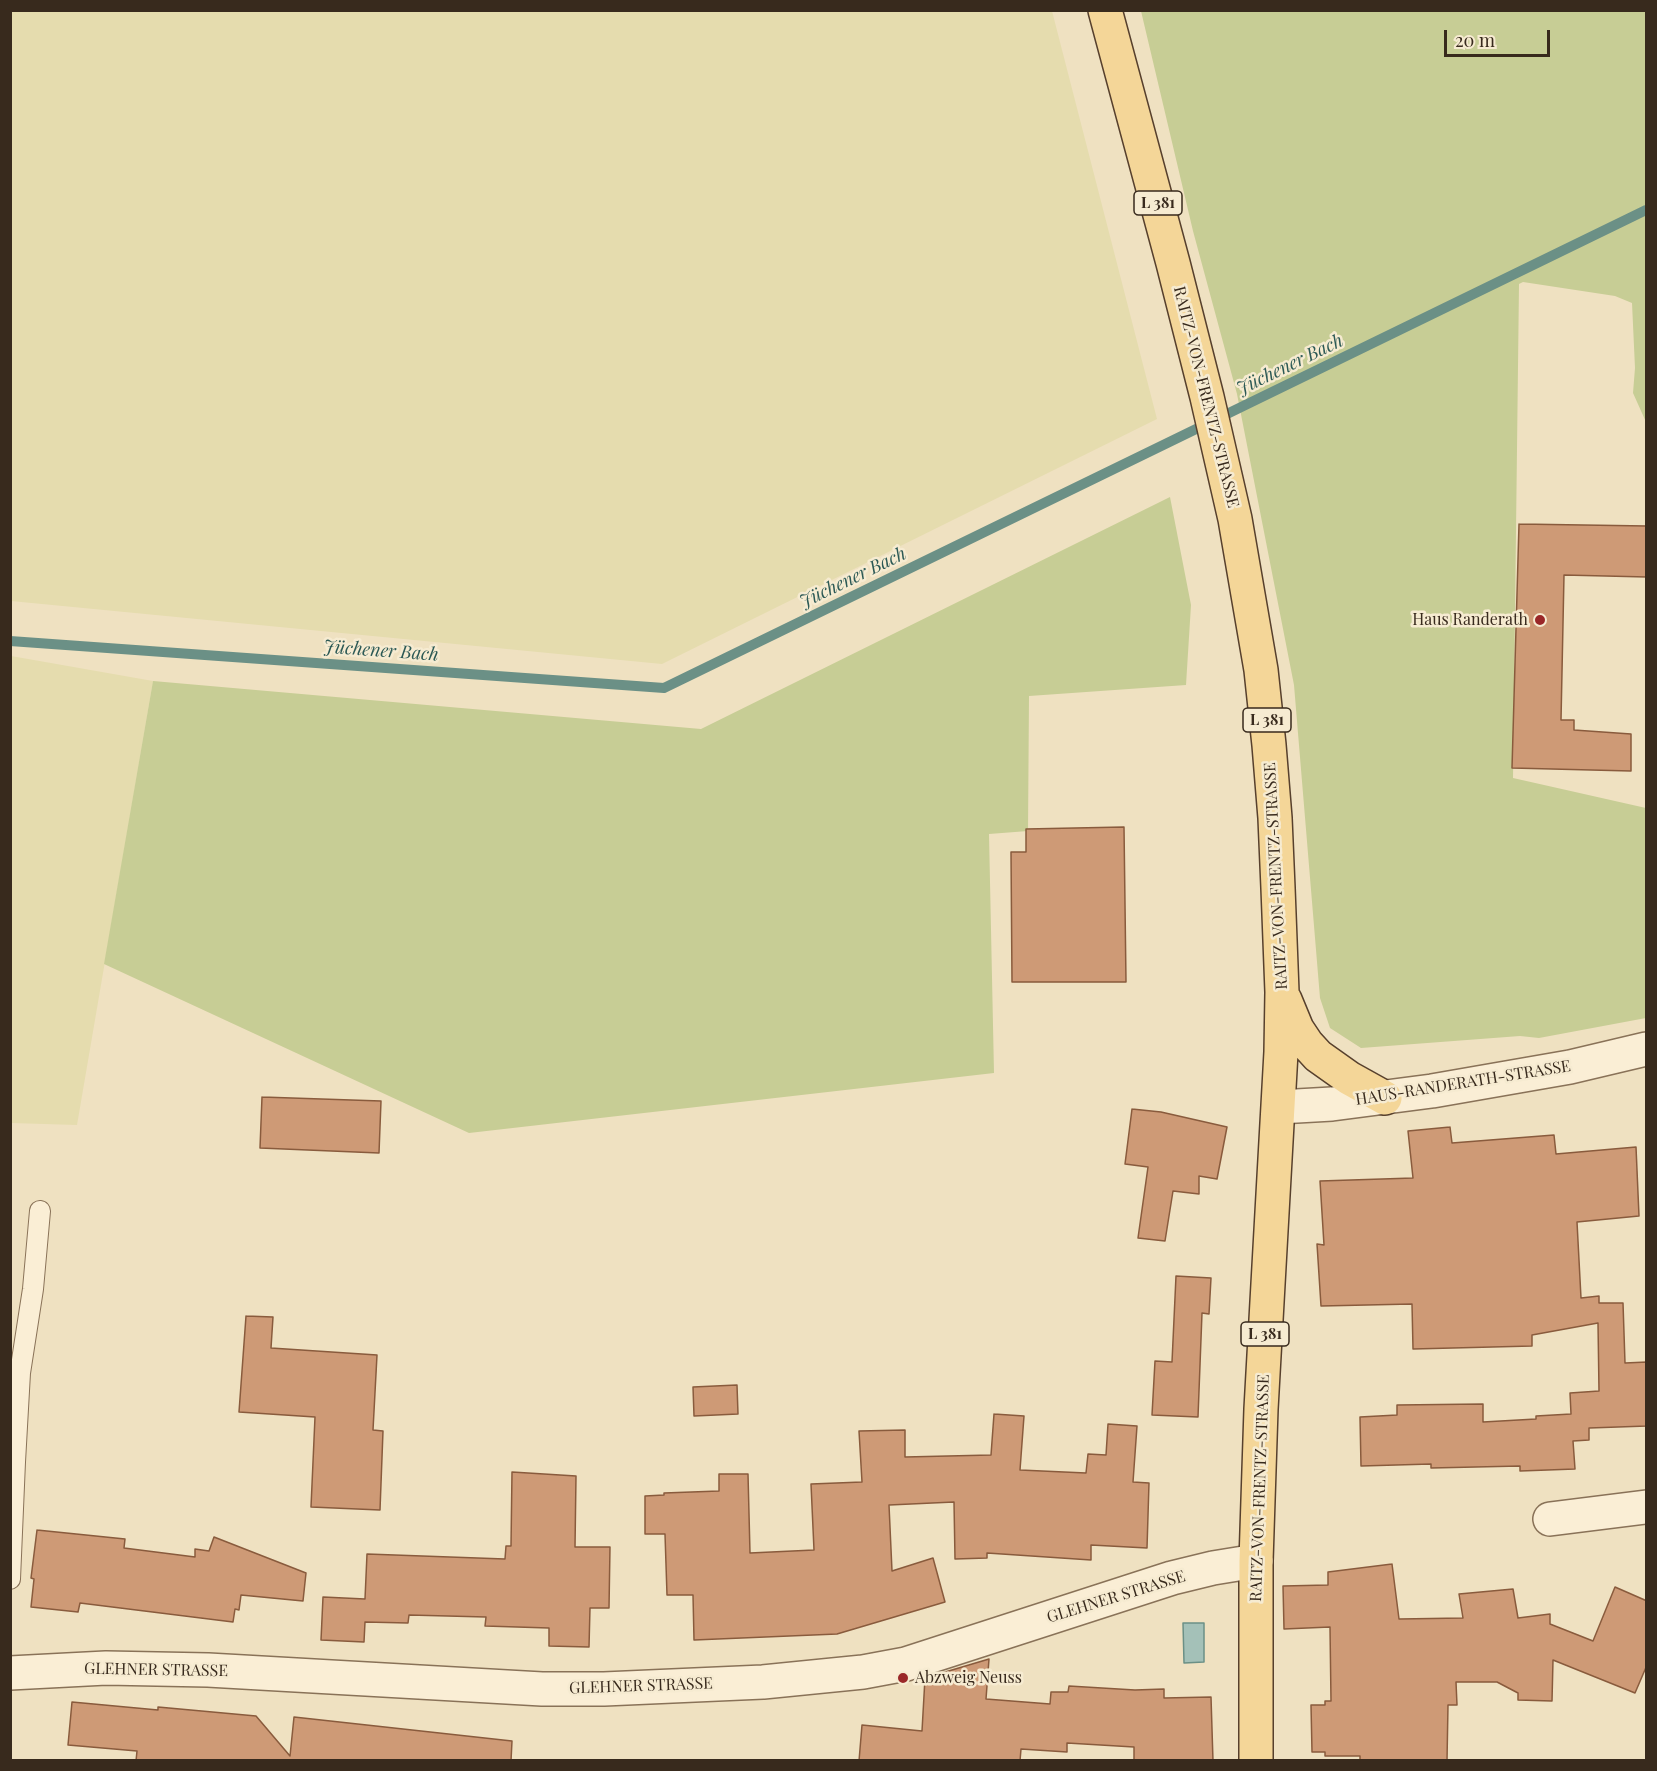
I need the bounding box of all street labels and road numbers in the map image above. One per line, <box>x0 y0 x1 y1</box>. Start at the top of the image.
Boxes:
road number: L 381 <box>1134 191 1182 215</box>
street label: RAITZ-VON-FRENTZ-STRASSE <box>1169 284 1243 510</box>
road number: L 381 <box>1243 708 1291 732</box>
street label: RAITZ-VON-FRENTZ-STRASSE <box>1260 762 1292 990</box>
street label: HAUS-RANDERATH-STRASSE <box>1354 1056 1572 1110</box>
road number: L 381 <box>1241 1322 1289 1346</box>
street label: RAITZ-VON-FRENTZ-STRASSE <box>1246 1374 1274 1602</box>
street label: GLEHNER STRASSE <box>1044 1567 1188 1627</box>
street label: GLEHNER STRASSE <box>84 1659 228 1681</box>
street label: GLEHNER STRASSE <box>569 1674 713 1698</box>

